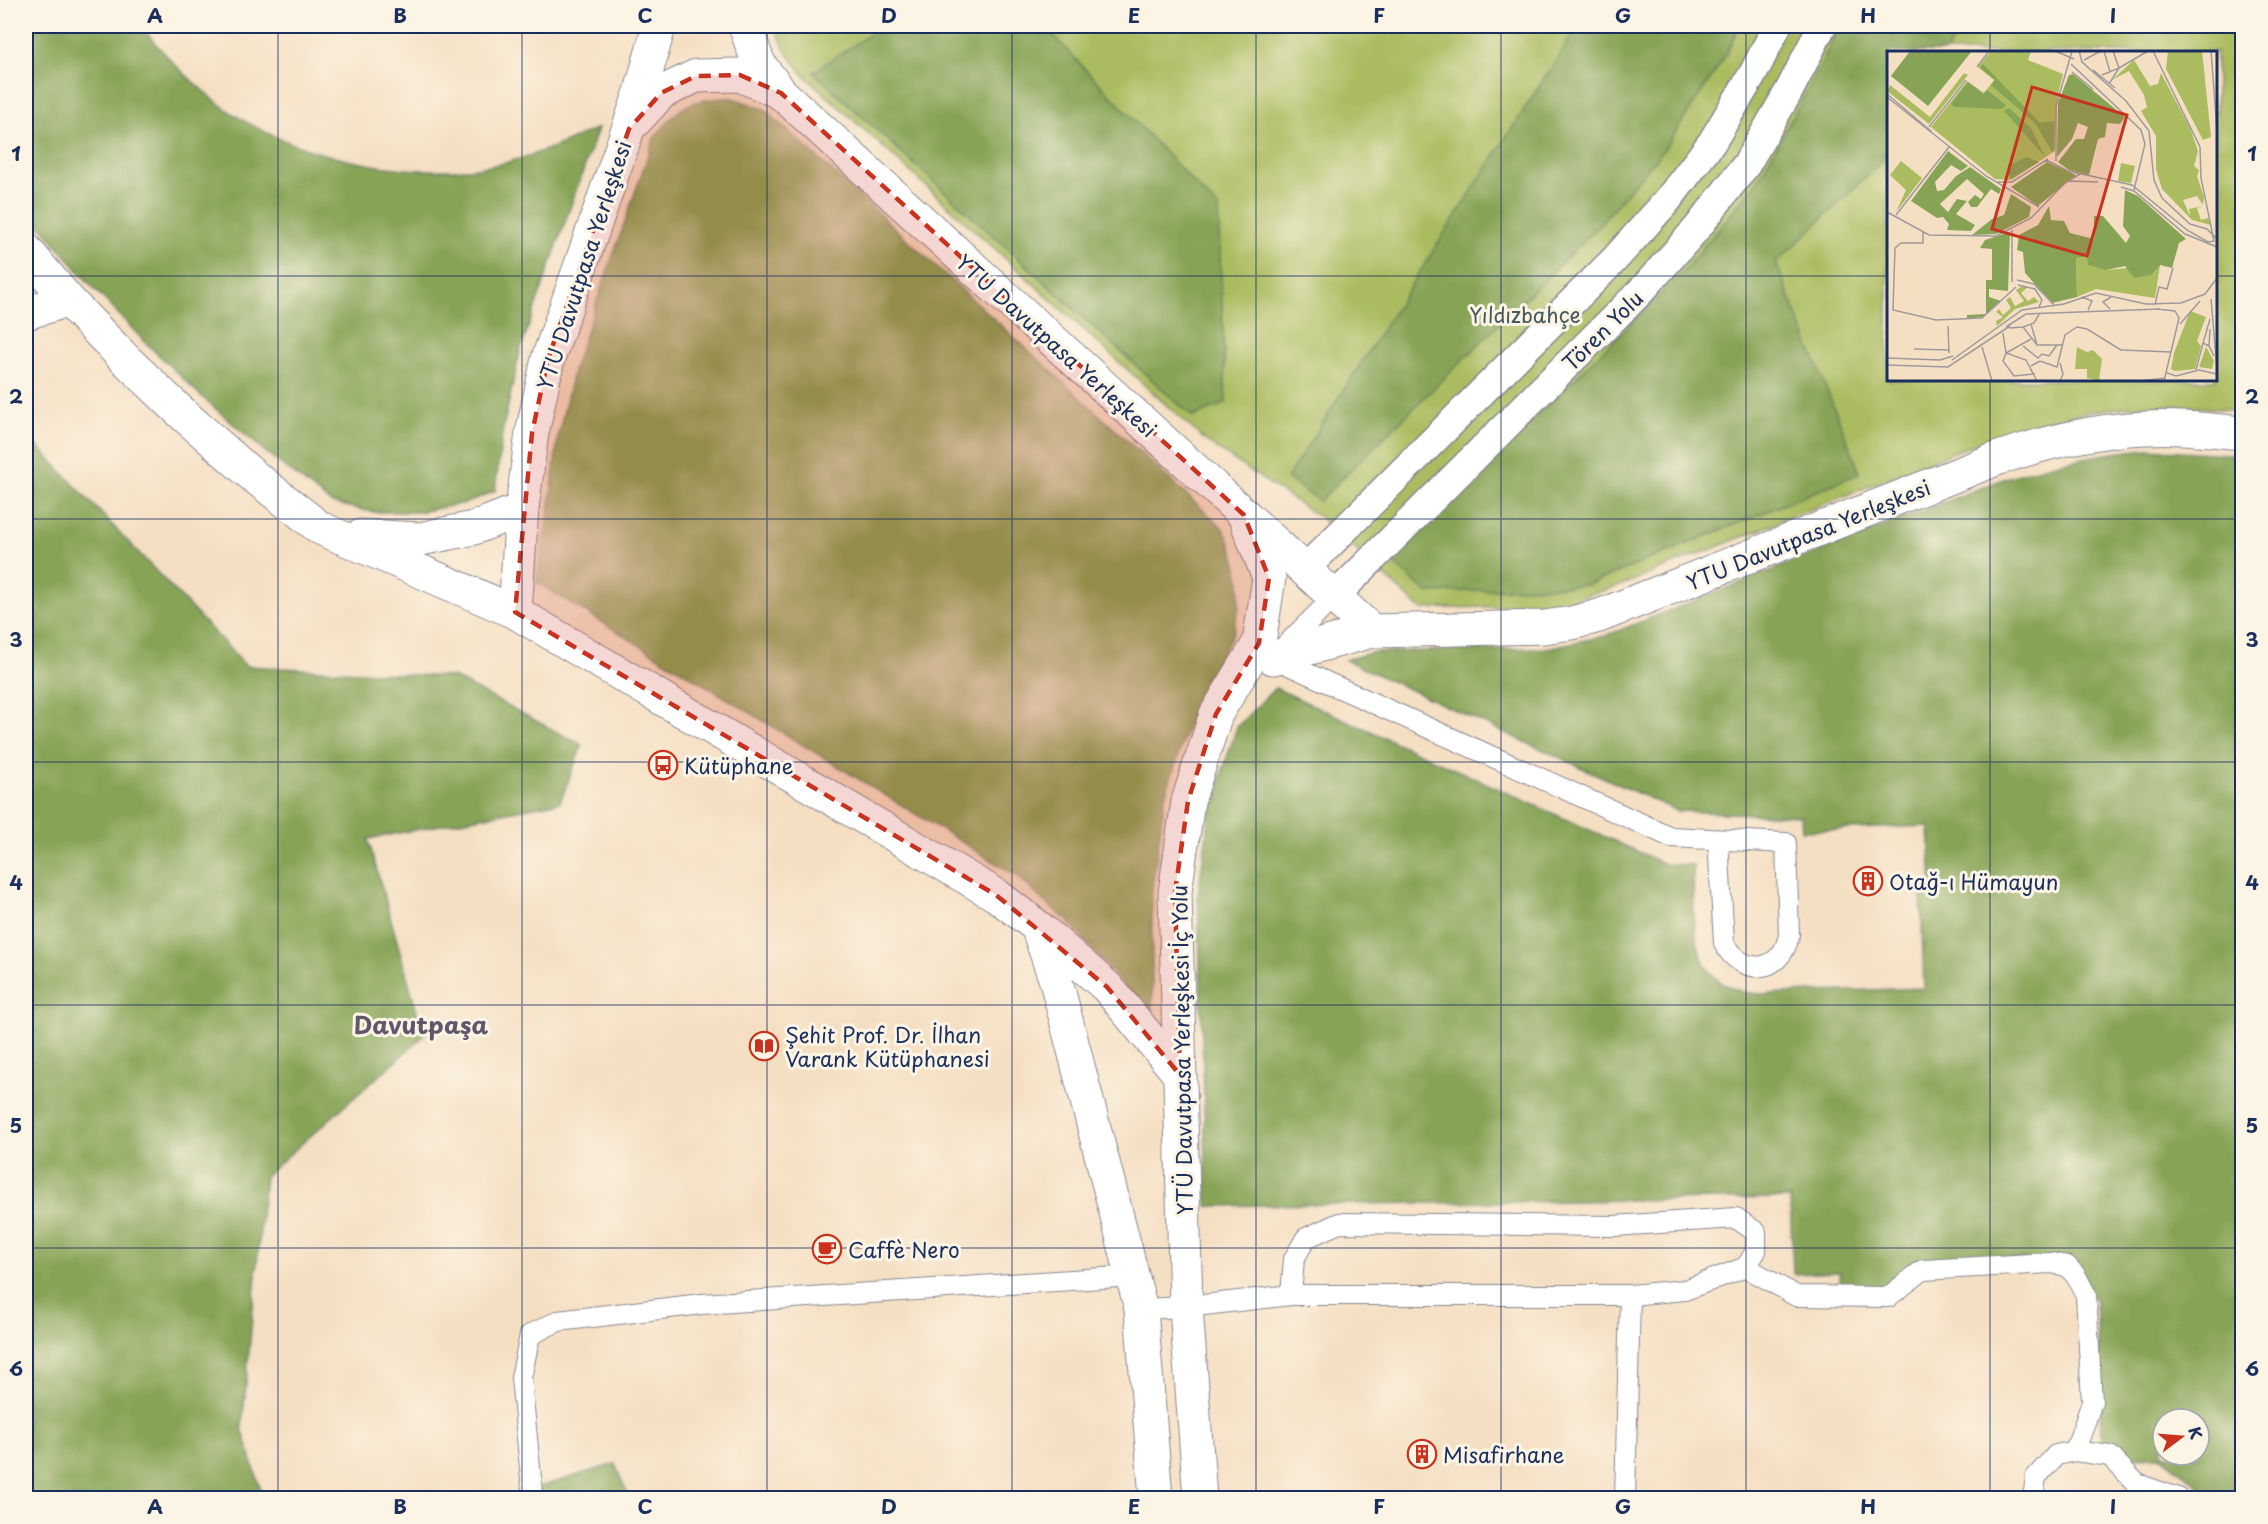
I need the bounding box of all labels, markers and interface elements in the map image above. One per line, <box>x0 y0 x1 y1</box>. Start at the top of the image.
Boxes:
text: A <box>147 0 163 30</box>
text: B <box>393 0 407 30</box>
text: C <box>637 0 653 30</box>
text: D <box>881 0 897 30</box>
text: E <box>1128 0 1140 30</box>
text: F <box>1373 0 1385 30</box>
text: G <box>1615 0 1631 30</box>
text: H <box>1860 0 1876 30</box>
text: I <box>2110 0 2116 30</box>
inset map <box>1887 51 2217 381</box>
street label: YTU Davutpasa Yerleşkesi <box>528 136 638 394</box>
text: 1 <box>11 138 21 168</box>
text: 1 <box>2247 138 2257 168</box>
street label: YTU Davutpasa Yerleşkesi <box>949 246 1165 444</box>
street label: Tören Yolu <box>1554 282 1650 378</box>
park label: Yıldızbahçe <box>1469 298 1581 330</box>
text: 2 <box>9 381 23 411</box>
text: 2 <box>2245 381 2259 411</box>
street label: YTU Davutpasa Yerleşkesi <box>1681 470 1935 598</box>
text: 3 <box>9 624 23 654</box>
text: 3 <box>2245 624 2259 654</box>
bus stop icon: Kütüphane <box>647 749 679 781</box>
place label: Kütüphane <box>684 749 793 781</box>
building icon: Otağ-ı Hümayun <box>1852 865 1884 897</box>
place label: Otağ-ı Hümayun <box>1889 865 2058 897</box>
text: 4 <box>9 867 23 897</box>
text: 4 <box>2245 867 2259 897</box>
street label: YTÜ Davutpasa Yerleşkesi İç Yolu <box>1162 885 1200 1215</box>
district label: Davutpaşa <box>354 1006 489 1042</box>
place label: Şehit Prof. Dr. İlhan Varank Kütüphanesi <box>785 1018 990 1074</box>
library icon: Şehit Prof. Dr. İlhan Varank Kütüphanesi <box>748 1030 780 1062</box>
text: 5 <box>10 1110 22 1140</box>
text: 5 <box>2246 1110 2258 1140</box>
cafe icon: Caffè Nero <box>811 1233 843 1265</box>
place label: Caffè Nero <box>848 1233 960 1265</box>
text: 6 <box>9 1353 23 1383</box>
text: 6 <box>2245 1353 2259 1383</box>
north arrow <box>2151 1407 2211 1467</box>
text: K <box>2183 1424 2210 1442</box>
building icon: Misafirhane <box>1406 1438 1438 1470</box>
place label: Misafirhane <box>1443 1438 1564 1470</box>
text: A <box>147 1491 163 1521</box>
text: B <box>393 1491 407 1521</box>
text: C <box>637 1491 653 1521</box>
text: D <box>881 1491 897 1521</box>
text: E <box>1128 1491 1140 1521</box>
text: F <box>1373 1491 1385 1521</box>
text: G <box>1615 1491 1631 1521</box>
text: H <box>1860 1491 1876 1521</box>
text: I <box>2110 1491 2116 1521</box>

